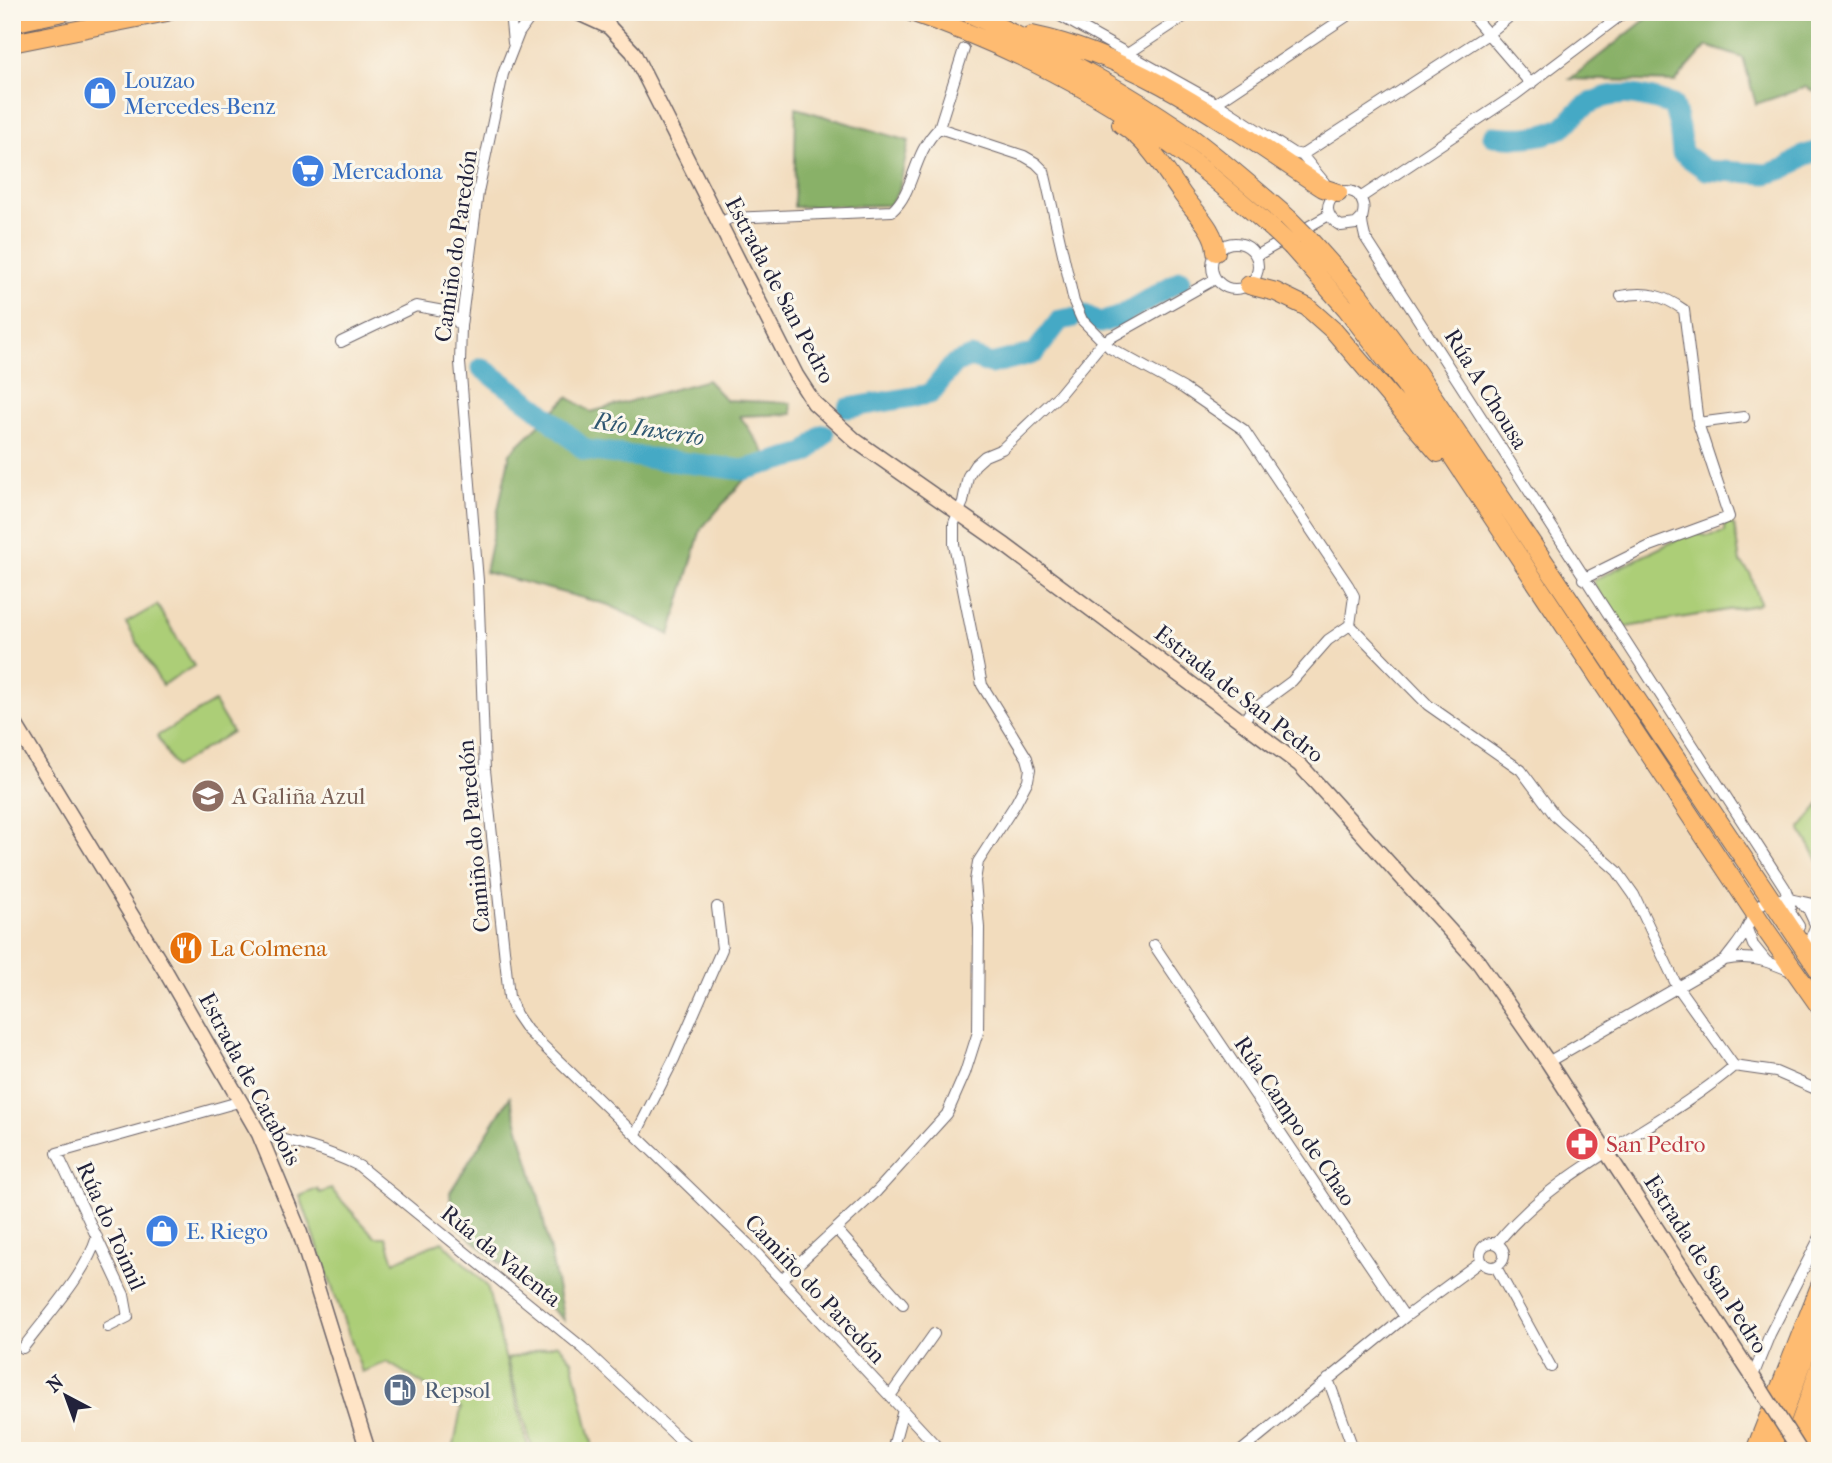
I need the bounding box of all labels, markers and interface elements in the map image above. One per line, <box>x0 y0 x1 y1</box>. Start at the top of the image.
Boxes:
place label: Louzao Mercedes-Benz <box>124 67 276 120</box>
shop icon: Louzao Mercedes-Benz <box>81 74 119 112</box>
street label: Camiño do Paredón <box>429 148 483 344</box>
supermarket icon: Mercadona <box>289 152 327 190</box>
place label: Mercadona <box>332 158 443 185</box>
street label: Estrada de San Pedro <box>719 192 841 388</box>
street label: Rúa A Chousa <box>1438 324 1534 454</box>
water label: Río Inxerto <box>590 406 706 452</box>
street label: Estrada de San Pedro <box>1149 620 1329 768</box>
street label: Camiño do Paredón <box>452 738 496 934</box>
school or university icon: A Galiña Azul <box>189 777 227 815</box>
place label: A Galiña Azul <box>231 783 366 810</box>
restaurant icon: La Colmena <box>167 929 205 967</box>
place label: La Colmena <box>210 935 328 962</box>
street label: Estrada de Catabois <box>193 988 307 1170</box>
street label: Rúa Campo de Chao <box>1228 1031 1362 1211</box>
pharmacy icon: San Pedro <box>1563 1125 1601 1163</box>
place label: San Pedro <box>1606 1131 1705 1158</box>
street label: Rúa do Toimil <box>71 1157 152 1295</box>
street label: Estrada de San Pedro <box>1638 1170 1774 1358</box>
street label: Rúa da Valenta <box>435 1199 567 1313</box>
street label: Camiño do Paredón <box>739 1209 891 1370</box>
shop icon: E. Riego <box>143 1212 181 1250</box>
place label: E. Riego <box>186 1218 268 1245</box>
north arrow <box>32 1362 102 1432</box>
text: N <box>43 1371 69 1397</box>
fuel station icon: Repsol <box>381 1371 419 1409</box>
place label: Repsol <box>424 1377 491 1404</box>

